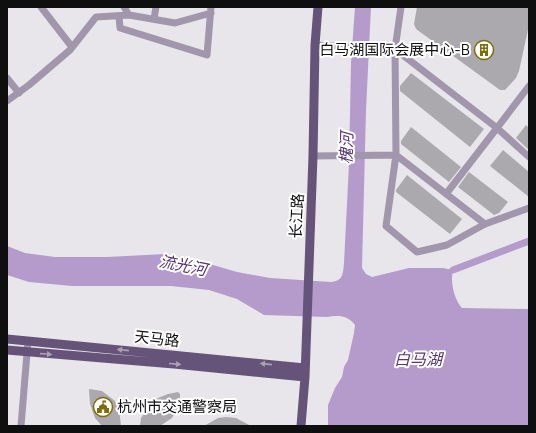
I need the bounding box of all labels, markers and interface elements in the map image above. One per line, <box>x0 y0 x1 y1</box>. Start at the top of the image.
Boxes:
place label: 白马湖国际会展中心-B <box>319 38 470 61</box>
building icon: 白马湖国际会展中心-B <box>473 39 495 61</box>
water label: 槐河 <box>333 129 359 164</box>
street label: 长江路 <box>284 193 309 239</box>
water label: 流光河 <box>157 249 212 282</box>
street label: 天马路 <box>133 325 181 352</box>
one-way arrow <box>117 346 129 353</box>
water label: 白马湖 <box>394 347 445 371</box>
one-way arrow <box>40 350 52 357</box>
one-way arrow <box>169 360 182 367</box>
one-way arrow <box>260 361 272 367</box>
place label: 杭州市交通警察局 <box>117 395 237 418</box>
public building icon: 杭州市交通警察局 <box>92 396 114 418</box>

